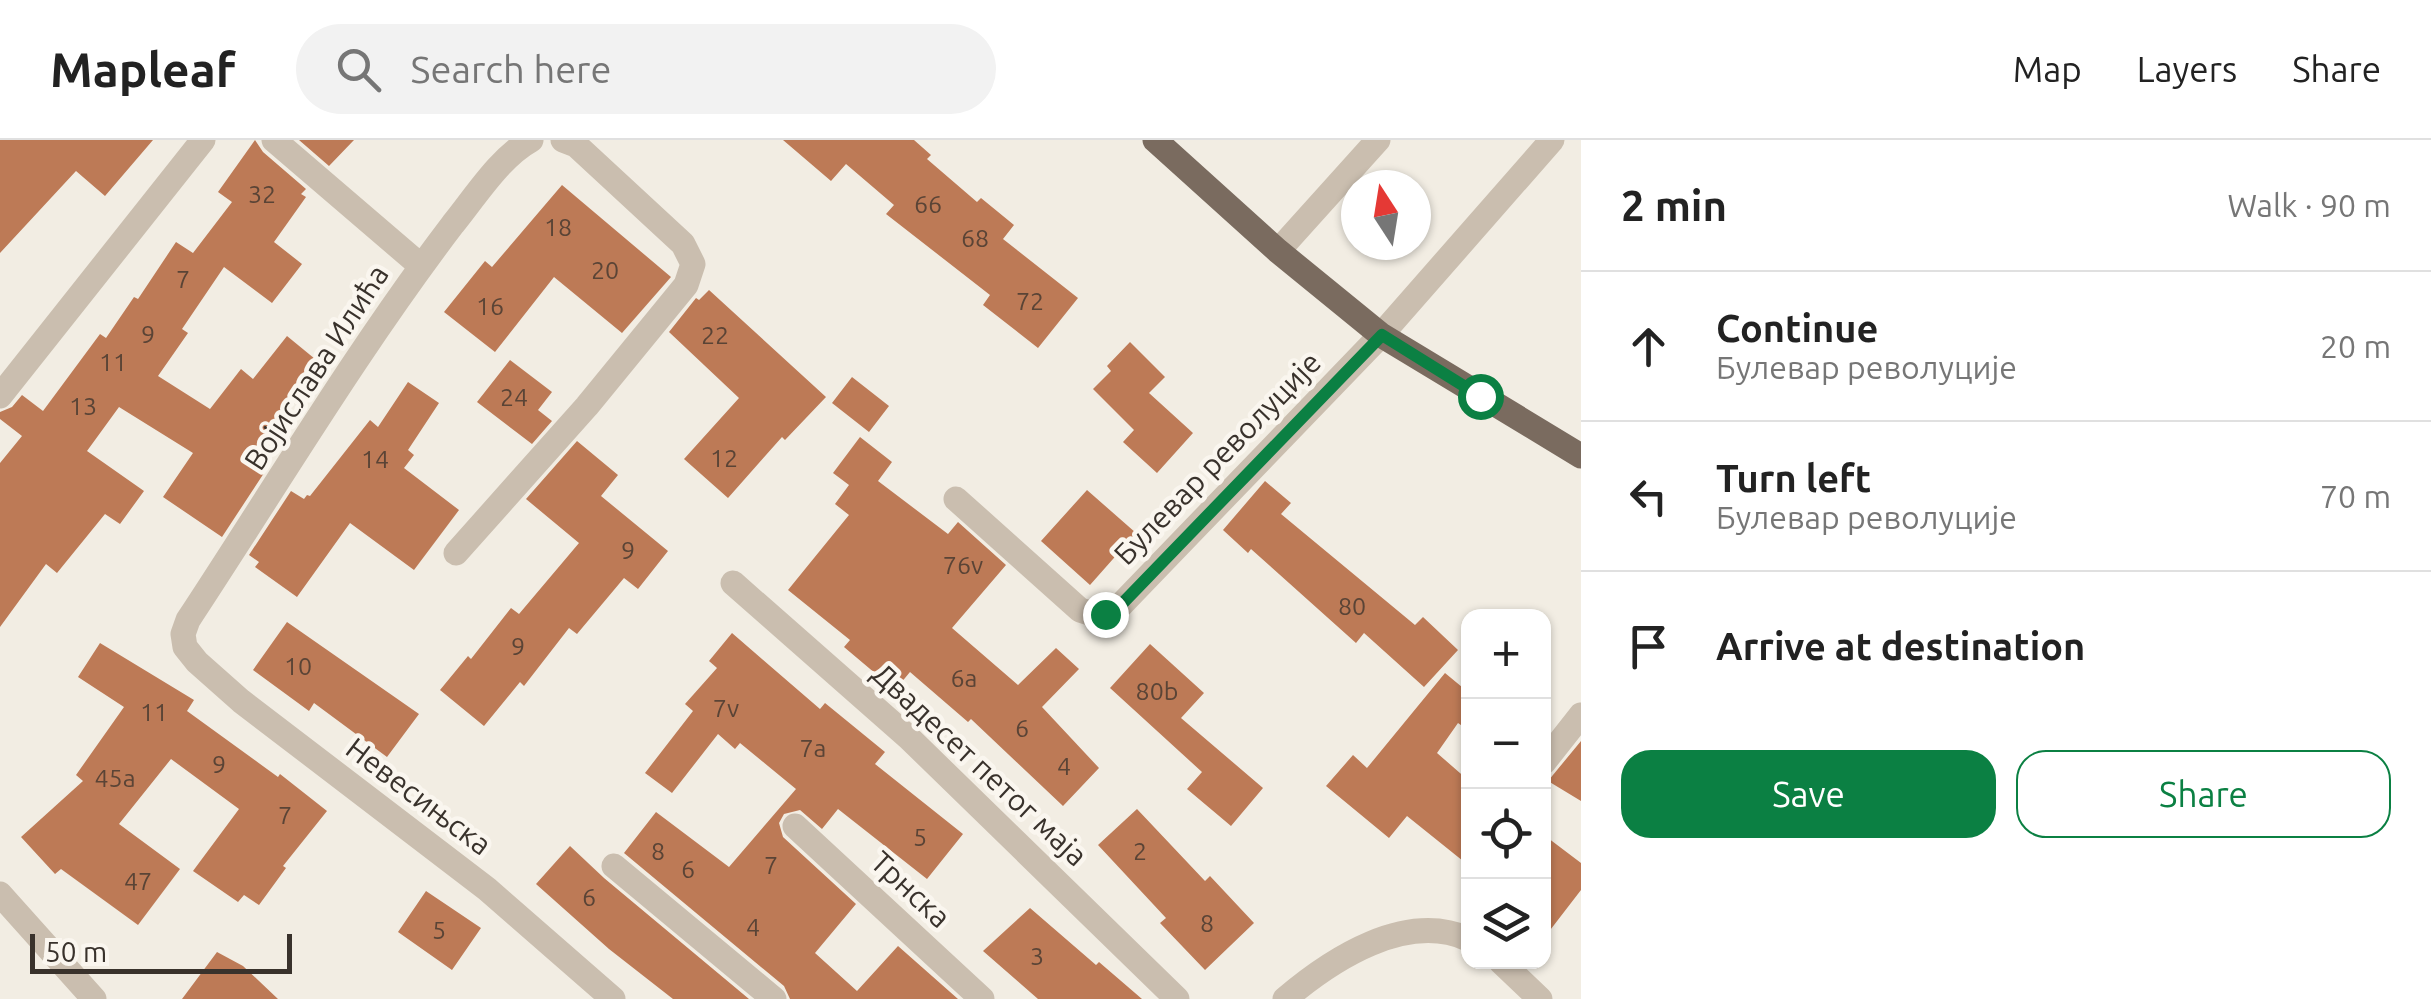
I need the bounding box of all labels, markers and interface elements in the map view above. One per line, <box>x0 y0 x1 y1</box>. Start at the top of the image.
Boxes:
search box <box>296 24 996 114</box>
text: Mapleaf <box>50 42 236 96</box>
icon: search <box>331 42 386 97</box>
text: Search here <box>411 48 611 90</box>
text: Map <box>2013 49 2082 89</box>
text: Layers <box>2137 49 2237 89</box>
text: Share <box>2292 49 2381 89</box>
north arrow <box>1341 170 1431 260</box>
house number: 32 <box>248 180 276 208</box>
text: 2 min <box>1621 182 1727 229</box>
text: Walk · 90 m <box>2227 187 2391 223</box>
house number: 66 <box>914 190 942 218</box>
house number: 18 <box>544 213 572 241</box>
house number: 68 <box>961 224 989 252</box>
house number: 20 <box>591 256 619 284</box>
street label: Војислава Илића <box>237 258 395 476</box>
house number: 7 <box>176 265 190 293</box>
house number: 72 <box>1016 287 1044 315</box>
house number: 16 <box>476 292 504 320</box>
text: Continue <box>1716 307 1878 349</box>
icon: ahead <box>1621 319 1676 374</box>
house number: 9 <box>141 320 155 348</box>
house number: 22 <box>701 321 729 349</box>
text: 20 m <box>2320 328 2391 364</box>
street label: Булевар револуције <box>1107 345 1327 571</box>
house number: 11 <box>99 348 127 376</box>
text: Булевар револуције <box>1716 349 2017 385</box>
route start <box>1458 374 1504 420</box>
house number: 24 <box>500 383 528 411</box>
house number: 13 <box>69 392 97 420</box>
house number: 12 <box>710 444 738 472</box>
house number: 14 <box>361 445 389 473</box>
text: Turn left <box>1716 457 1871 499</box>
icon: left <box>1621 469 1676 524</box>
text: 70 m <box>2320 478 2391 514</box>
text: Булевар револуције <box>1716 499 2017 535</box>
house number: 9 <box>621 536 635 564</box>
house number: 76v <box>943 551 983 579</box>
route end <box>1083 592 1129 638</box>
house number: 80 <box>1338 592 1366 620</box>
map controls <box>1461 609 1551 969</box>
button: + <box>1461 609 1551 699</box>
icon: arrive <box>1621 619 1676 674</box>
text: Arrive at destination <box>1716 625 2085 667</box>
house number: 9 <box>511 632 525 660</box>
house number: 10 <box>284 652 312 680</box>
street label: Двадесет петог маја <box>866 656 1094 872</box>
house number: 6a <box>951 664 977 692</box>
house number: 80b <box>1136 677 1178 705</box>
house number: 7v <box>713 694 739 722</box>
house number: 11 <box>140 698 168 726</box>
button: − <box>1461 699 1551 789</box>
house number: 6 <box>1015 714 1029 742</box>
street label: Невесињска <box>340 730 498 862</box>
house number: 7a <box>800 734 826 762</box>
house number: 9 <box>212 750 226 778</box>
button: Save <box>1621 750 1996 838</box>
button: Share <box>2016 750 2391 838</box>
house number: 4 <box>1057 752 1071 780</box>
house number: 45a <box>94 764 136 792</box>
button: locate <box>1461 789 1551 879</box>
house number: 7 <box>278 801 292 829</box>
house number: 5 <box>913 823 927 851</box>
house number: 8 <box>651 837 665 865</box>
house number: 2 <box>1133 837 1147 865</box>
street label: Трнска <box>864 844 958 934</box>
house number: 7 <box>764 851 778 879</box>
house number: 6 <box>681 855 695 883</box>
house number: 47 <box>124 867 152 895</box>
button: layers <box>1461 879 1551 969</box>
house number: 6 <box>582 883 596 911</box>
house number: 8 <box>1200 909 1214 937</box>
house number: 4 <box>746 913 760 941</box>
house number: 5 <box>432 916 446 944</box>
scale bar <box>30 929 292 974</box>
text: 50 m <box>45 936 107 967</box>
house number: 3 <box>1030 942 1044 970</box>

